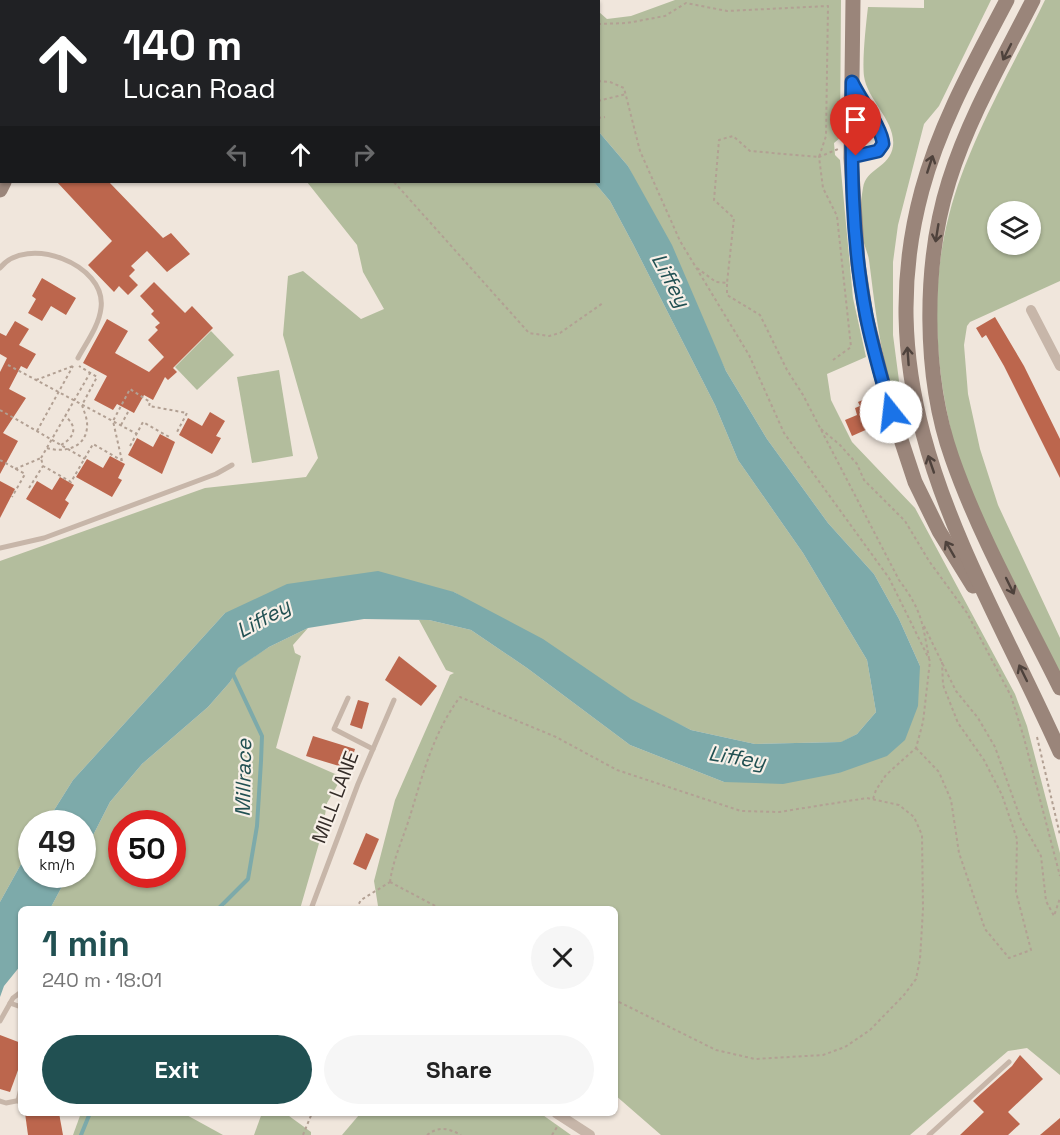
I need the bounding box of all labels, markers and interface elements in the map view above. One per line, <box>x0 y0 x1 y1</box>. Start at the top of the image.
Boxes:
text: 140 m <box>123 19 242 72</box>
icon: ahead <box>24 24 102 102</box>
one-way arrow <box>1001 43 1013 60</box>
text: Lucan Road <box>123 71 276 106</box>
pin <box>830 94 881 156</box>
icon: arrive <box>839 103 872 136</box>
icon: left <box>221 138 254 171</box>
icon: ahead <box>284 138 317 171</box>
icon: right <box>347 138 380 171</box>
one-way arrow <box>926 155 937 174</box>
map controls <box>987 201 1041 255</box>
button: layers <box>987 201 1041 255</box>
one-way arrow <box>932 223 943 243</box>
water label: Liffey <box>646 248 697 313</box>
one-way arrow <box>902 346 913 366</box>
position arrow <box>859 380 923 444</box>
one-way arrow <box>924 455 935 474</box>
one-way arrow <box>944 540 955 558</box>
one-way arrow <box>1005 577 1016 595</box>
water label: Liffey <box>231 592 296 644</box>
one-way arrow <box>1016 664 1028 682</box>
water label: Millrace <box>229 737 257 817</box>
water label: Liffey <box>707 739 769 775</box>
street label: MILL LANE <box>306 747 364 847</box>
speed limit sign: 50 <box>108 810 186 888</box>
text: 49 <box>38 822 76 861</box>
text: km/h <box>39 855 75 874</box>
text: 1 min <box>42 921 130 967</box>
button: close <box>531 926 594 989</box>
text: 240 m · 18:01 <box>42 967 162 993</box>
button: Exit <box>42 1035 312 1104</box>
button: Share <box>324 1035 594 1104</box>

